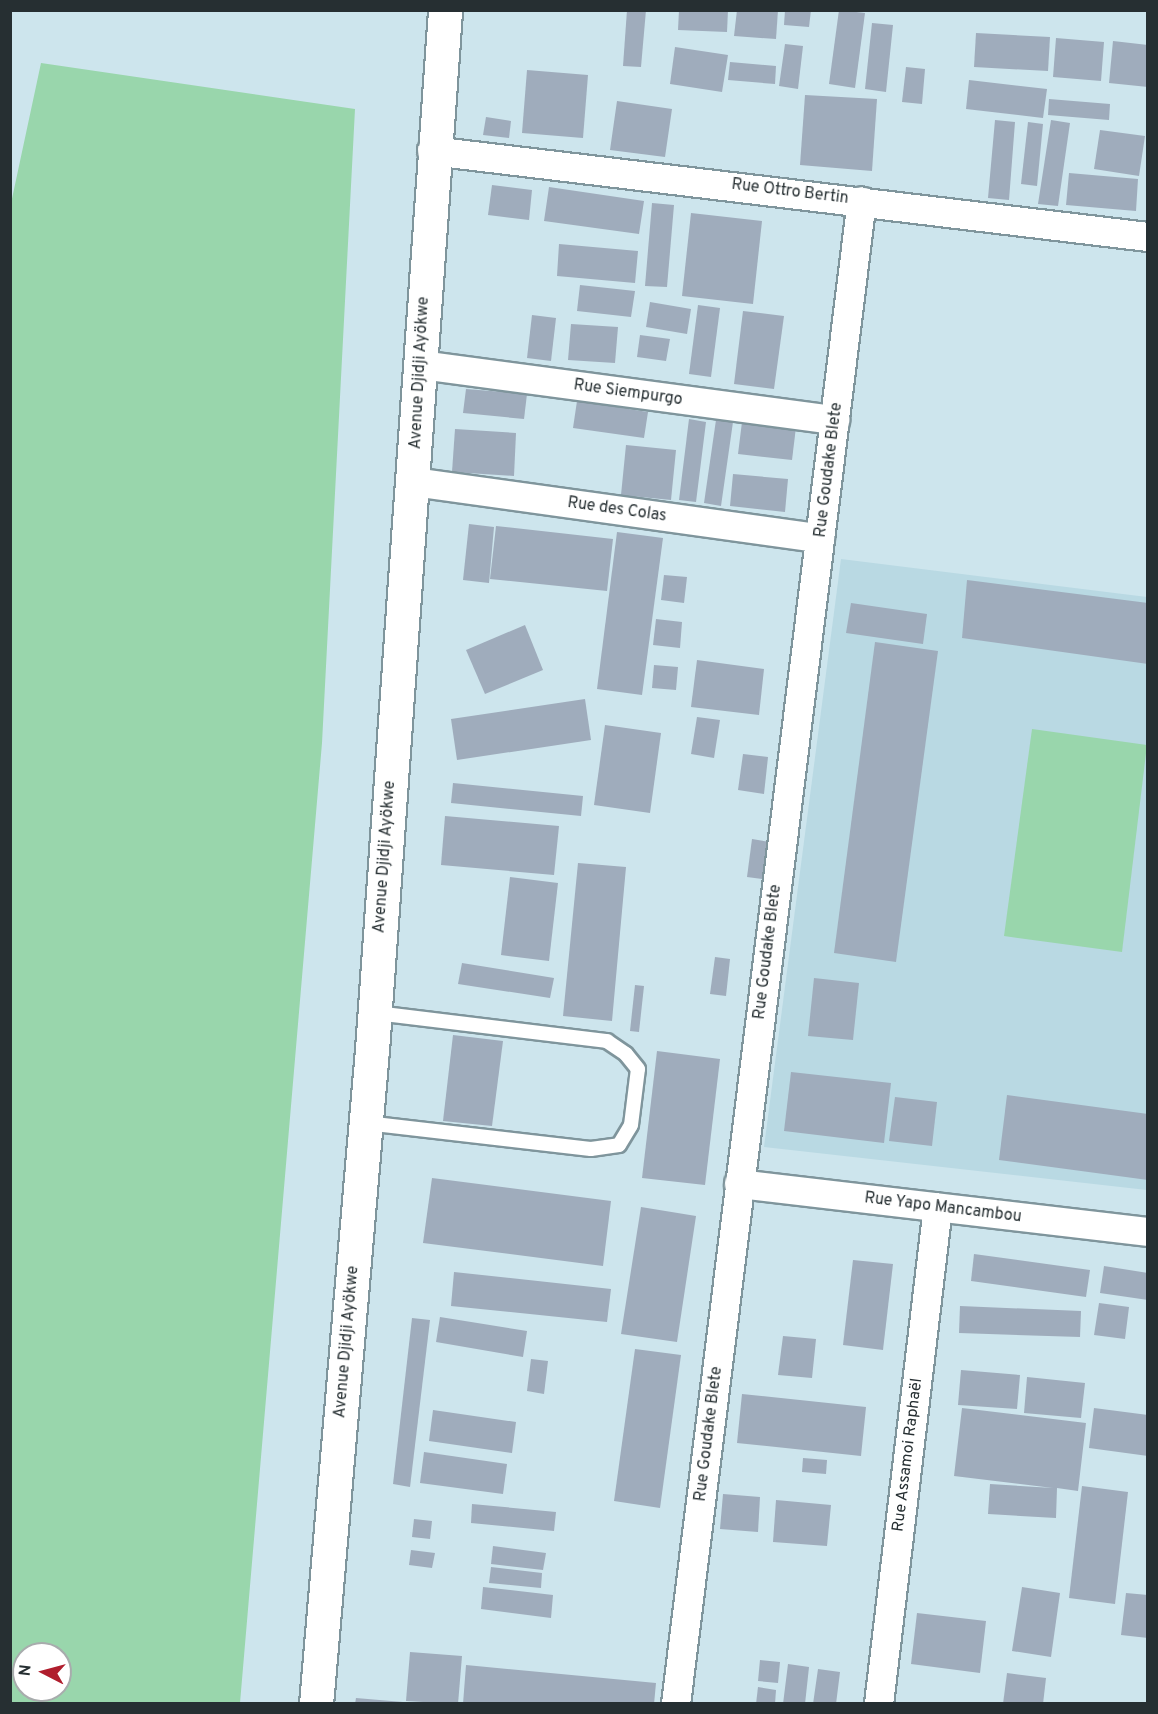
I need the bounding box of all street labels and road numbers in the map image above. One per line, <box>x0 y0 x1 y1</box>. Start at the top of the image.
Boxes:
street label: Rue Ottro Bertin <box>730 175 850 209</box>
street label: Avenue Djidji Ayökwe <box>406 296 434 450</box>
street label: Rue Siempurgo <box>572 376 684 410</box>
street label: Rue Goudake Blete <box>811 401 847 539</box>
street label: Rue des Colas <box>566 494 668 526</box>
street label: Avenue Djidji Ayökwe <box>370 780 400 934</box>
street label: Rue Goudake Blete <box>750 883 786 1021</box>
street label: Rue Yapo Mancambou <box>863 1189 1023 1227</box>
street label: Avenue Djidji Ayökwe <box>331 1265 363 1419</box>
street label: Rue Goudake Blete <box>691 1365 727 1503</box>
street label: Rue Assamoi Raphaël <box>889 1377 927 1533</box>

